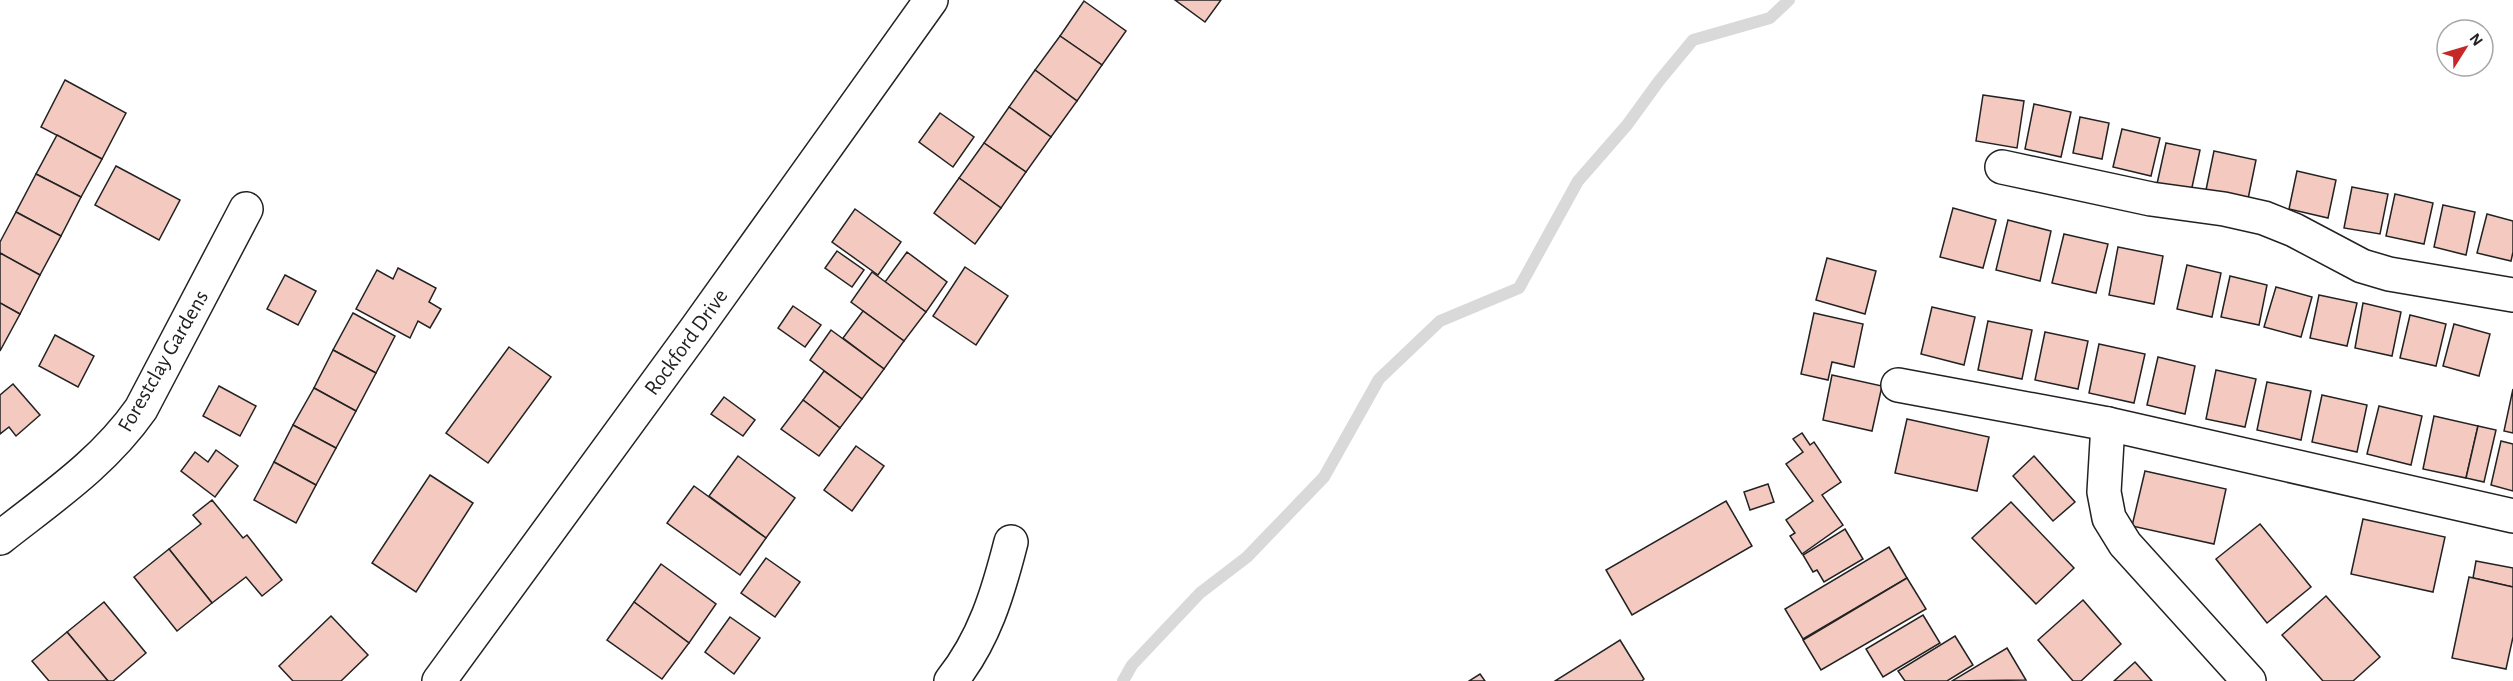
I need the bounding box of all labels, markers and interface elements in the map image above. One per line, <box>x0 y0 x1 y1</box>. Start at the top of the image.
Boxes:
north arrow <box>2435 18 2495 78</box>
text: N <box>2466 30 2486 49</box>
street label: Rockford Drive <box>640 285 732 399</box>
street label: Forestclay Gardens <box>114 287 212 435</box>

